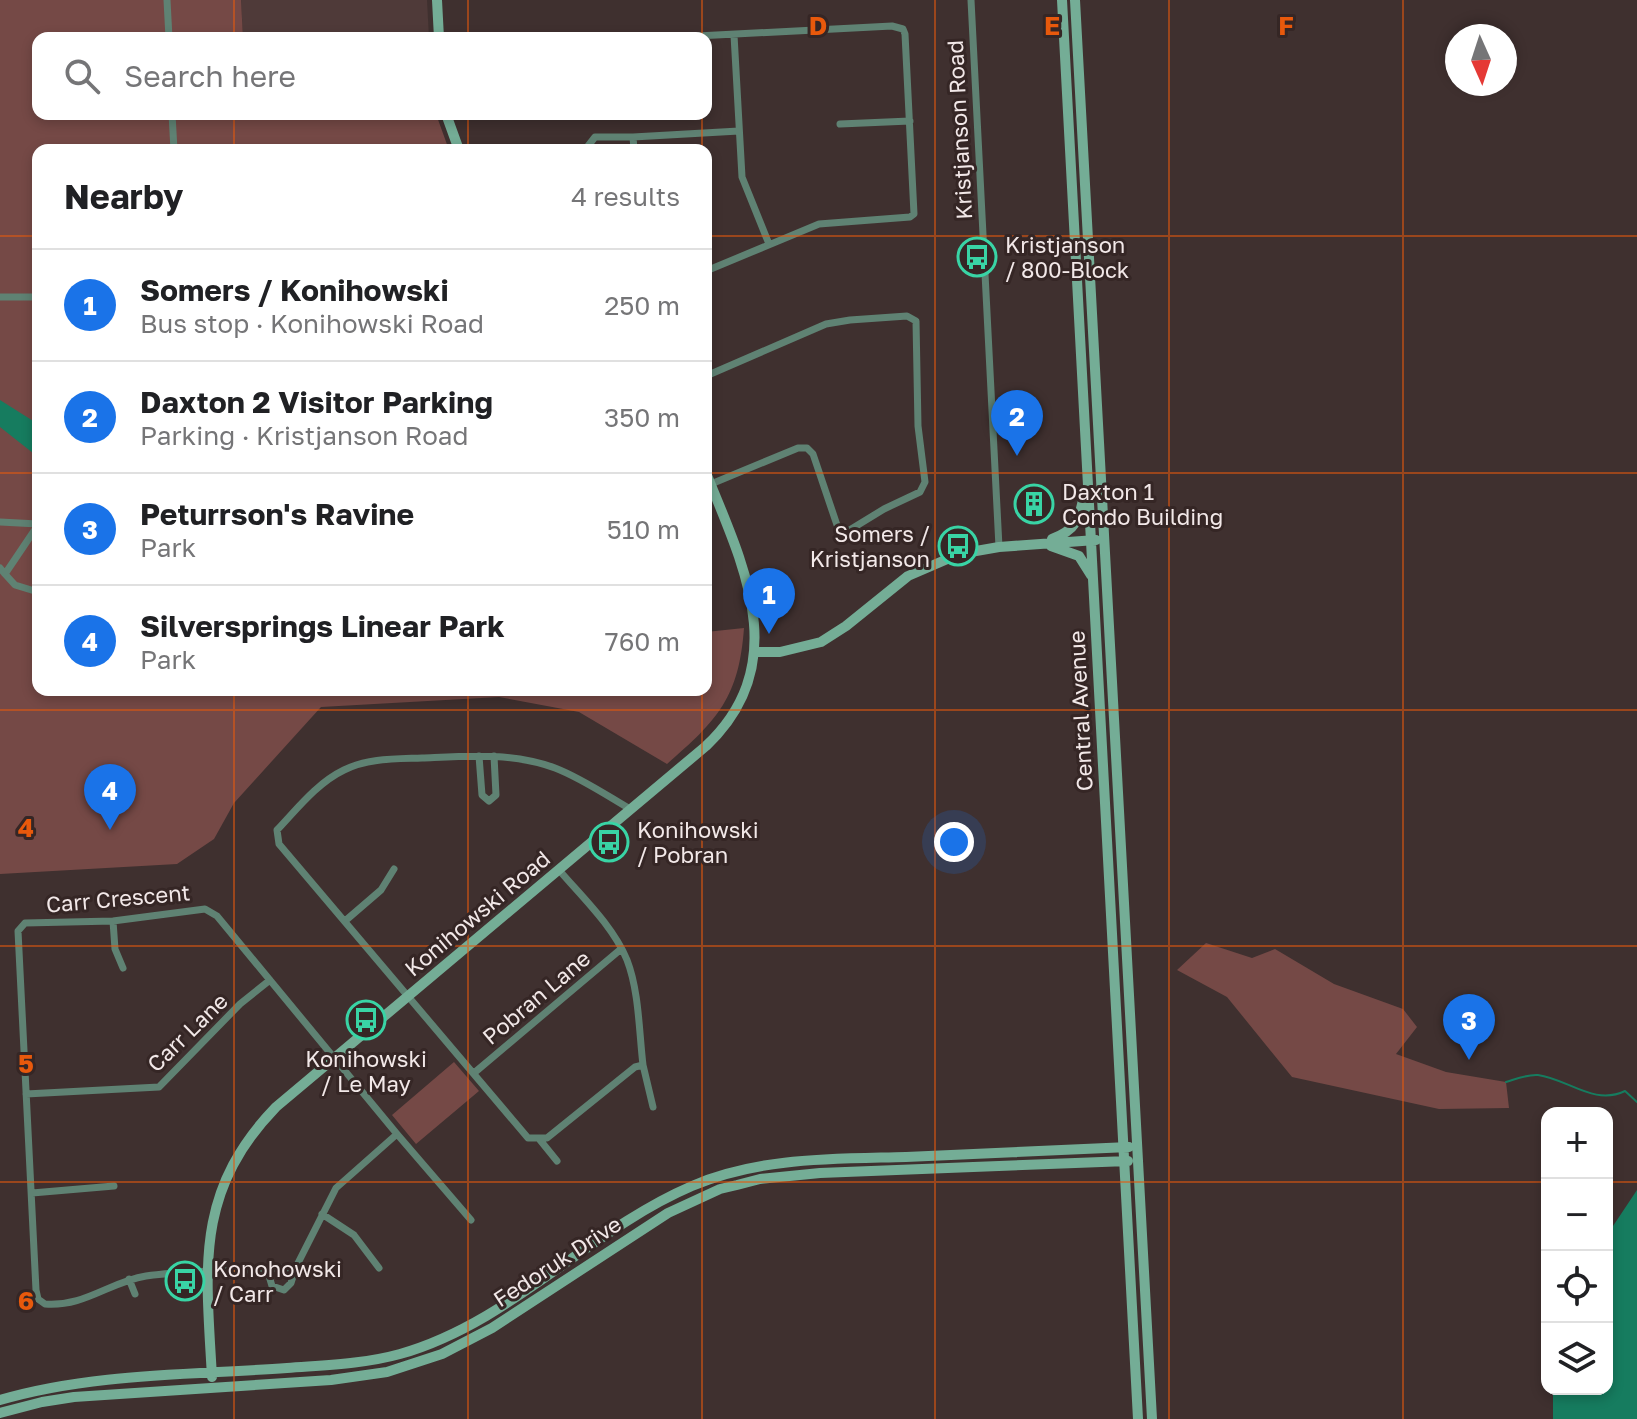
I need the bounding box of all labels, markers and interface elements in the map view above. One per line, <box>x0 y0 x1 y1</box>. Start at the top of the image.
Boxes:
text: D <box>809 10 827 41</box>
text: E <box>1044 10 1060 41</box>
text: F <box>1278 10 1294 41</box>
north arrow <box>1445 24 1517 96</box>
search box <box>32 32 712 120</box>
street label: Kristjanson Road <box>941 40 977 220</box>
icon: search <box>60 54 104 98</box>
text: Search here <box>124 58 296 94</box>
text: Nearby <box>64 176 184 216</box>
text: 4 results <box>571 181 680 212</box>
place label: Kristjanson / 800-Block <box>1005 231 1129 283</box>
bus stop icon: Kristjanson / 800-Block <box>956 236 998 278</box>
text: Somers / Konihowski <box>140 272 449 308</box>
text: 1 <box>83 290 97 321</box>
text: 250 m <box>604 290 680 321</box>
text: Bus stop · Konihowski Road <box>140 308 484 339</box>
text: Daxton 2 Visitor Parking <box>140 384 493 420</box>
pin: 2 <box>991 390 1043 456</box>
text: 2 <box>82 402 98 433</box>
text: 350 m <box>604 402 680 433</box>
text: Parking · Kristjanson Road <box>140 420 468 451</box>
place label: Daxton 1 Condo Building <box>1062 478 1223 530</box>
building icon: Daxton 1 Condo Building <box>1013 483 1055 525</box>
text: Peturrson's Ravine <box>140 496 414 532</box>
text: 3 <box>82 514 98 545</box>
text: 510 m <box>607 514 680 545</box>
place label: Somers / Kristjanson <box>810 520 930 572</box>
bus stop icon: Somers / Kristjanson <box>937 525 979 567</box>
text: Park <box>140 532 196 563</box>
pin: 1 <box>743 568 795 634</box>
text: Silversprings Linear Park <box>140 608 505 644</box>
text: 4 <box>82 626 98 657</box>
text: 760 m <box>605 626 680 657</box>
street label: Central Avenue <box>1062 630 1098 792</box>
text: Park <box>140 644 196 675</box>
pin: 4 <box>84 764 136 830</box>
text: 4 <box>18 812 34 843</box>
place label: Konihowski / Pobran <box>637 816 759 868</box>
bus stop icon: Konihowski / Pobran <box>588 821 630 863</box>
your location <box>934 822 974 862</box>
street label: Konihowski Road <box>399 844 555 982</box>
street label: Carr Crescent <box>45 878 191 918</box>
street label: Pobran Lane <box>477 944 595 1050</box>
street label: Carr Lane <box>141 987 233 1077</box>
pin: 3 <box>1443 994 1495 1060</box>
bus stop icon: Konihowski / Le May <box>345 999 387 1041</box>
place label: Konihowski / Le May <box>305 1045 427 1097</box>
text: 5 <box>18 1048 34 1079</box>
map controls <box>1541 1107 1613 1395</box>
button: + <box>1541 1107 1613 1179</box>
button: − <box>1541 1179 1613 1251</box>
street label: Fedoruk Drive <box>488 1210 626 1312</box>
button: locate <box>1541 1251 1613 1323</box>
place label: Konohowski / Carr <box>213 1255 342 1307</box>
bus stop icon: Konohowski / Carr <box>164 1260 206 1302</box>
text: 6 <box>18 1285 34 1316</box>
button: layers <box>1541 1323 1613 1395</box>

